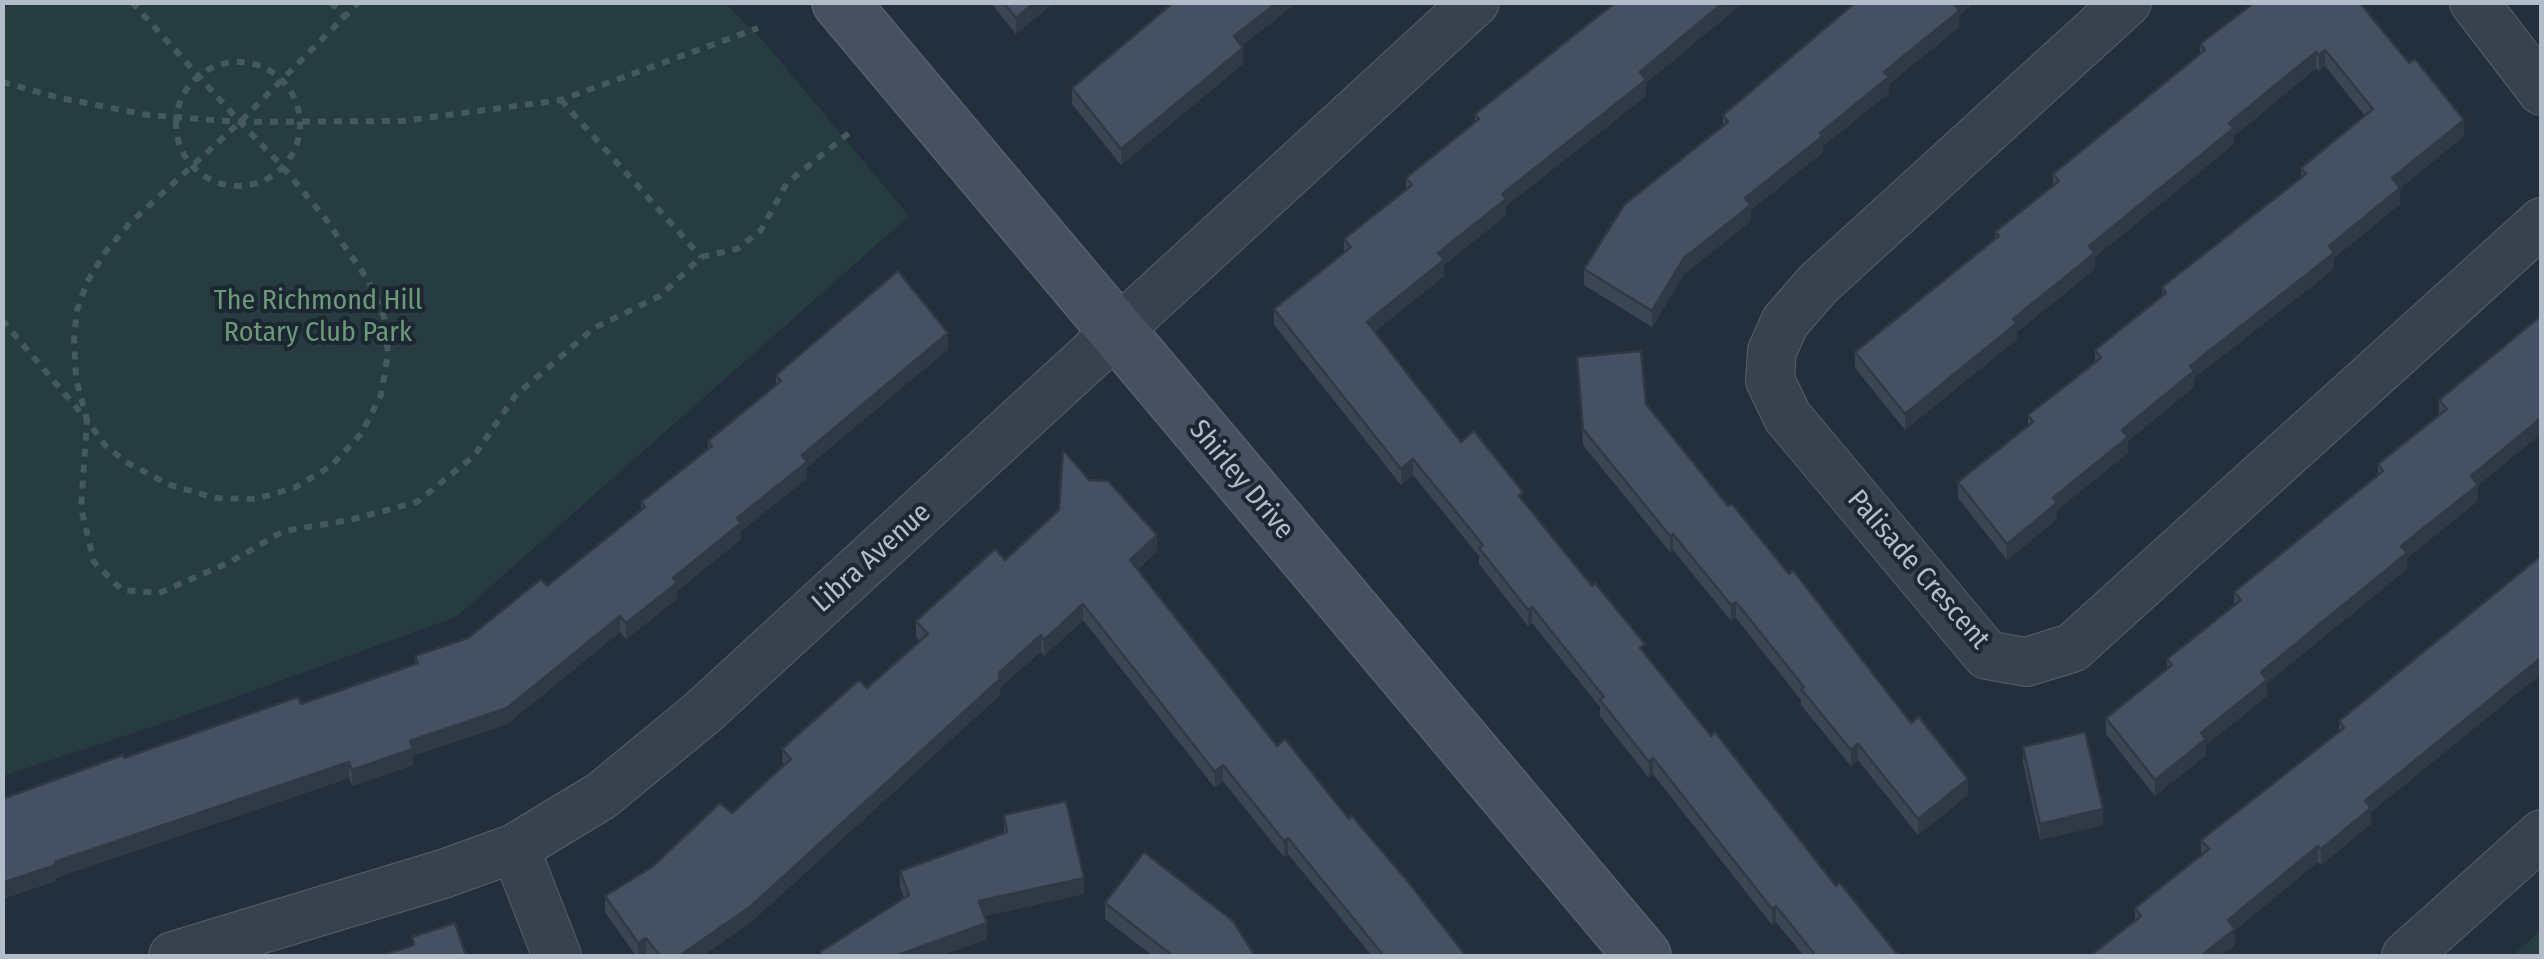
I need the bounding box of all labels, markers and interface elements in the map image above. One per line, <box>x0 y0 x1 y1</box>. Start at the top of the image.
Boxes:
park label: The Richmond Hill Rotary Club Park <box>214 284 422 350</box>
street label: Shirley Drive <box>1182 414 1300 546</box>
street label: Palisade Crescent <box>1840 484 1996 656</box>
street label: Libra Avenue <box>806 496 938 620</box>

